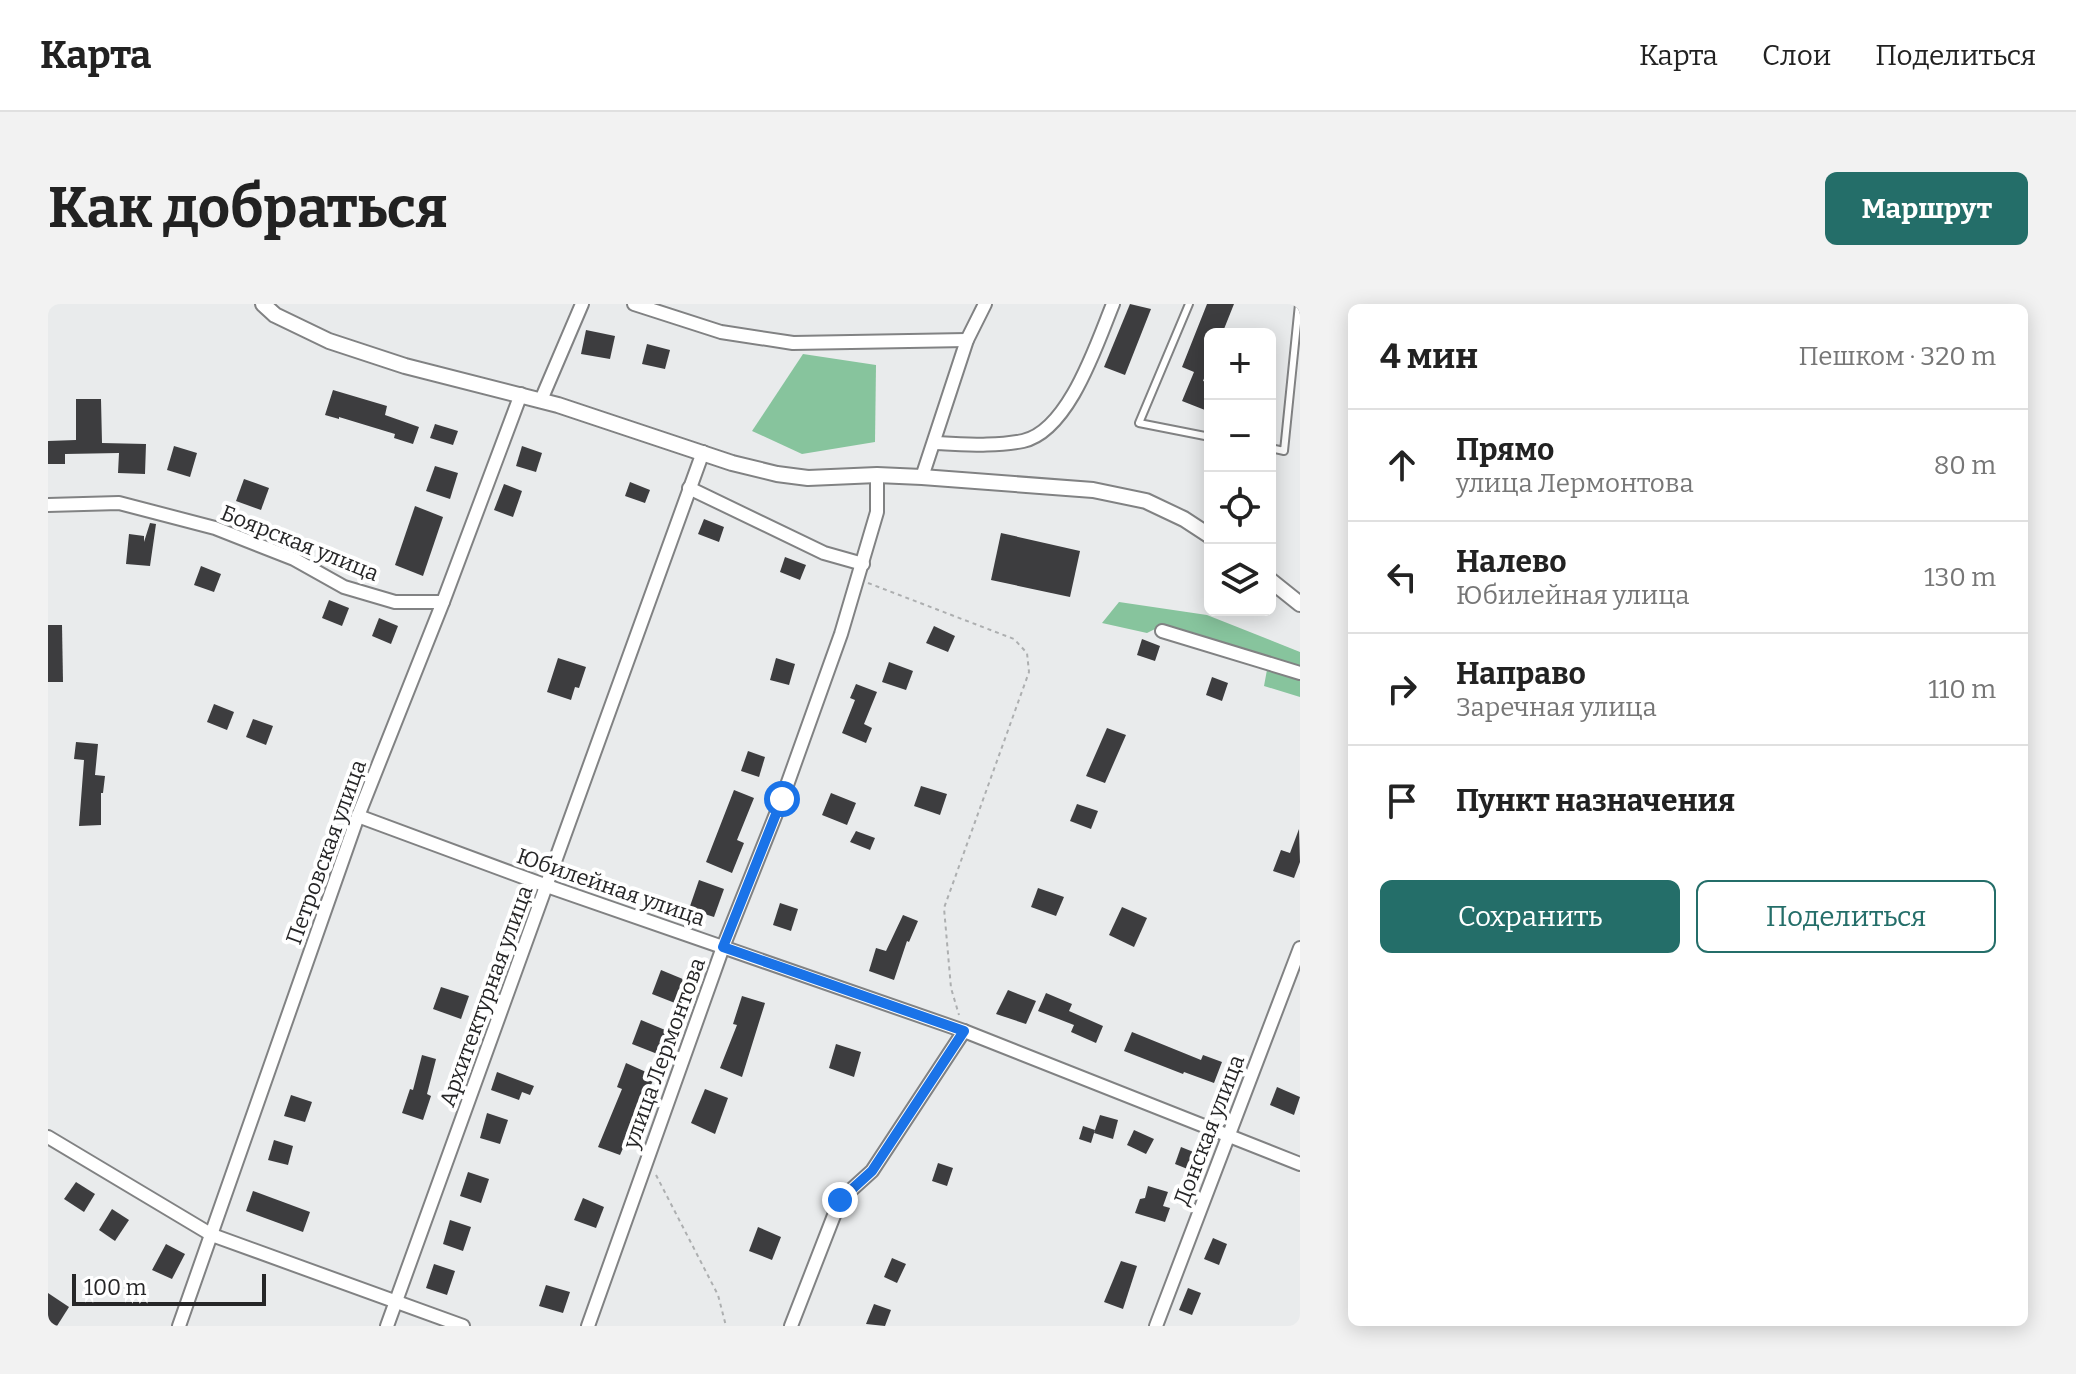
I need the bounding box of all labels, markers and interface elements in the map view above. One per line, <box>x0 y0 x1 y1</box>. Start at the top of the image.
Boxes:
text: Карта <box>40 32 151 78</box>
text: Карта <box>1639 39 1718 72</box>
text: Слои <box>1762 39 1831 72</box>
text: Поделиться <box>1875 39 2036 72</box>
button: Маршрут <box>1825 172 2028 245</box>
text: Как добраться <box>48 175 448 242</box>
map controls <box>1204 328 1276 616</box>
button: + <box>1204 328 1276 400</box>
text: 4 мин <box>1380 336 1478 377</box>
text: Пешком · 320 m <box>1799 341 1996 372</box>
button: − <box>1204 400 1276 472</box>
text: Прямо <box>1456 432 1554 468</box>
icon: ahead <box>1380 443 1424 487</box>
text: 80 m <box>1934 450 1996 481</box>
text: улица Лермонтова <box>1456 468 1694 499</box>
button: locate <box>1204 472 1276 544</box>
street label: Боярская улица <box>217 499 383 587</box>
button: layers <box>1204 544 1276 616</box>
text: Налево <box>1456 544 1567 580</box>
icon: left <box>1380 555 1424 599</box>
text: 130 m <box>1924 562 1996 593</box>
text: Юбилейная улица <box>1456 580 1690 611</box>
text: Направо <box>1456 656 1586 692</box>
icon: right <box>1380 667 1424 711</box>
text: 110 m <box>1928 674 1996 705</box>
text: Заречная улица <box>1456 692 1657 723</box>
street label: Петровская улица <box>280 756 372 948</box>
icon: arrive <box>1380 779 1424 823</box>
route start <box>764 781 800 817</box>
text: Пункт назначения <box>1456 783 1735 819</box>
street label: Юбилейная улица <box>513 842 709 932</box>
button: Сохранить <box>1380 880 1680 953</box>
button: Поделиться <box>1696 880 1996 953</box>
street label: Архитектурная улица <box>433 882 539 1110</box>
street label: улица Лермонтова <box>617 954 711 1153</box>
street label: Донская улица <box>1168 1051 1250 1209</box>
route end <box>822 1182 858 1218</box>
scale bar <box>72 1270 266 1306</box>
text: 100 m <box>84 1274 147 1301</box>

